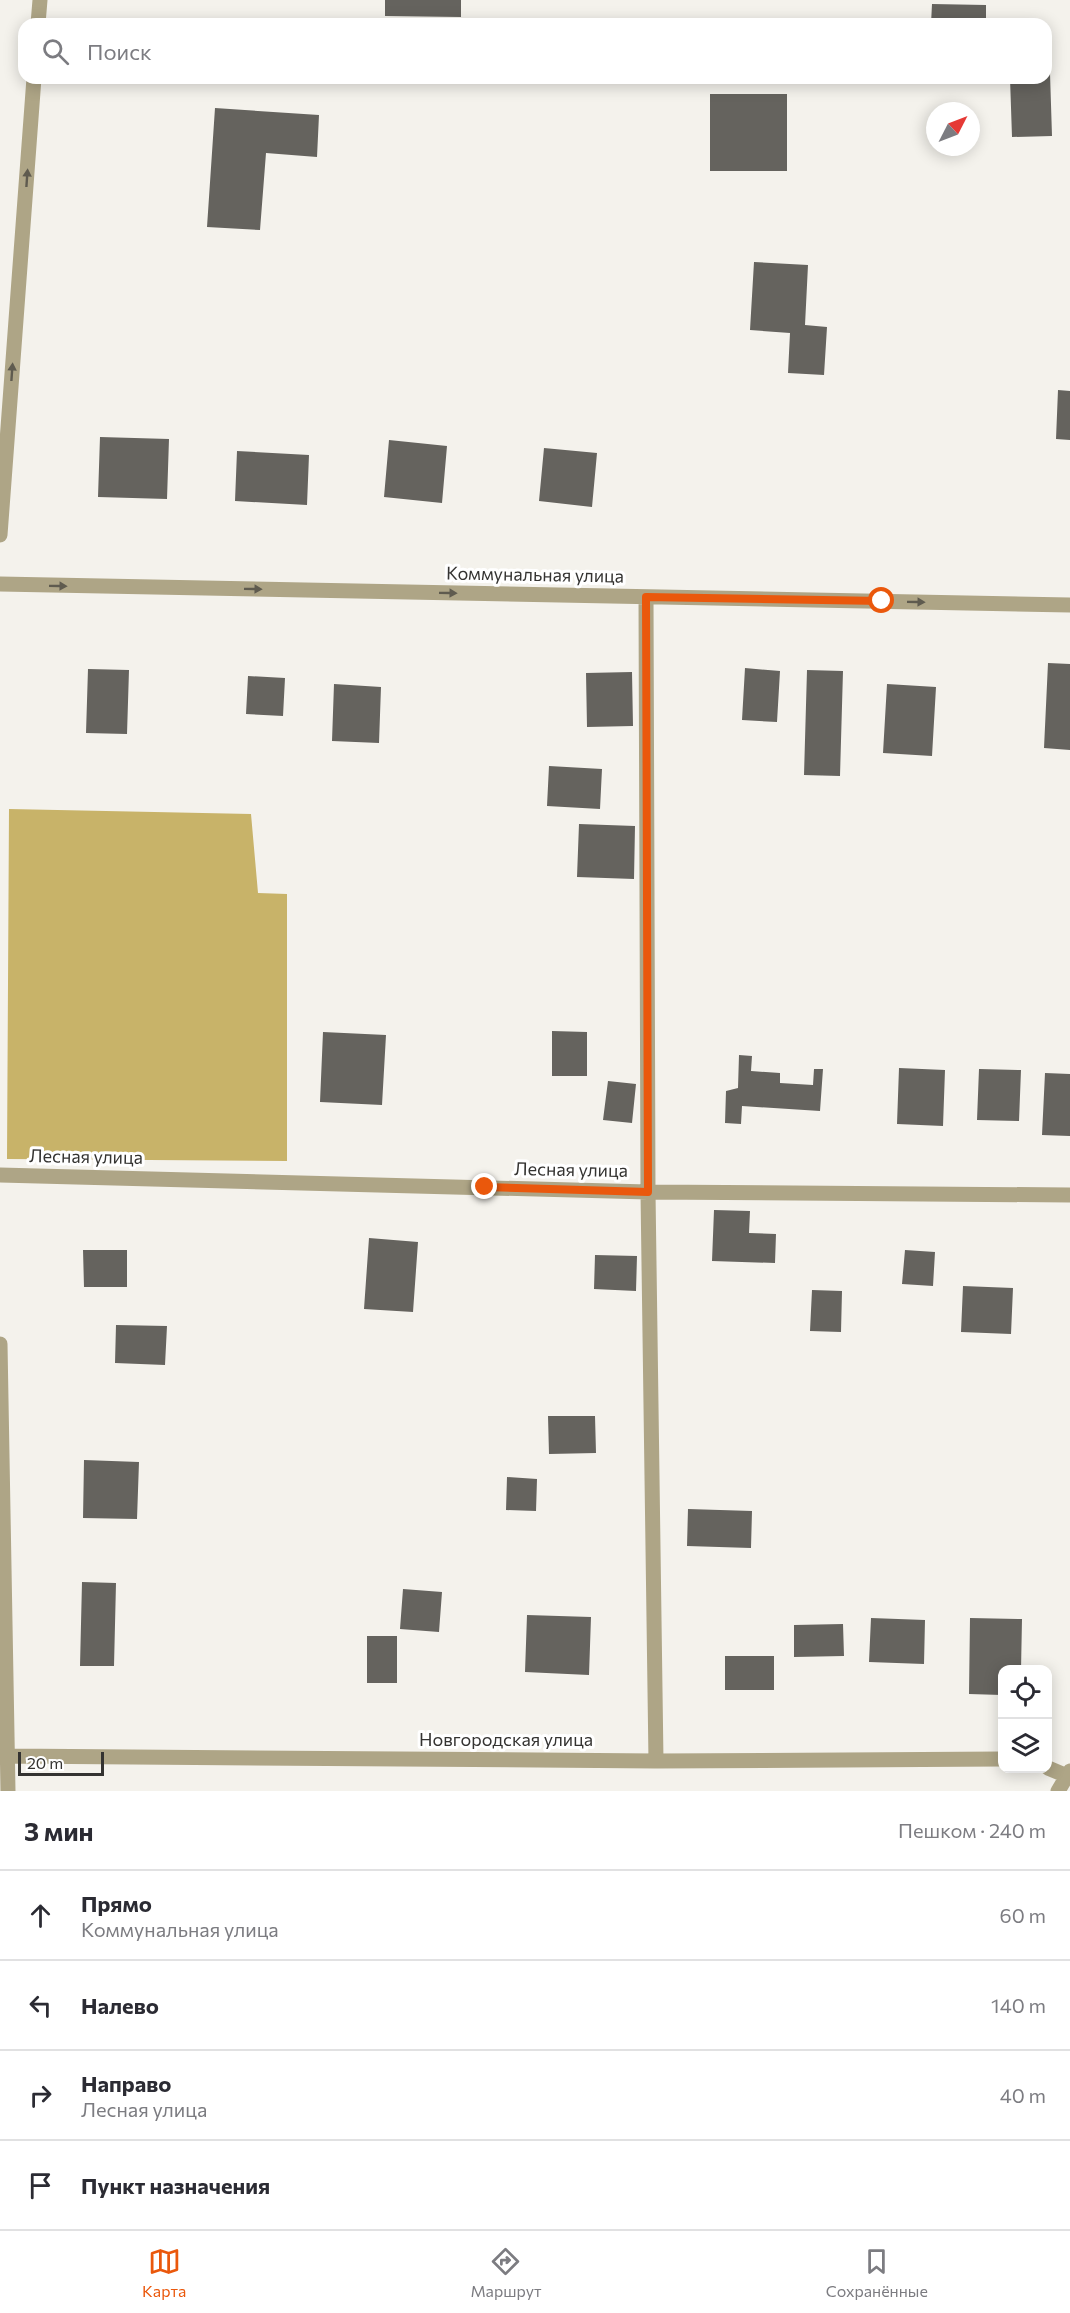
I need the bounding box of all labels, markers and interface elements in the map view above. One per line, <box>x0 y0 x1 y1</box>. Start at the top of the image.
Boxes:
search box <box>18 18 1052 84</box>
icon: search <box>39 35 72 68</box>
text: Поиск <box>87 38 152 65</box>
north arrow <box>926 102 980 156</box>
one-way arrow <box>22 168 31 187</box>
one-way arrow <box>7 363 17 382</box>
street label: Коммунальная улица <box>446 561 624 587</box>
one-way arrow <box>49 581 68 590</box>
one-way arrow <box>244 584 263 594</box>
route start <box>868 587 894 613</box>
one-way arrow <box>439 588 458 598</box>
one-way arrow <box>907 597 926 607</box>
street label: Лесная улица <box>29 1144 143 1168</box>
street label: Лесная улица <box>514 1157 628 1181</box>
route end <box>471 1173 497 1199</box>
map controls <box>998 1665 1052 1773</box>
button: locate <box>998 1665 1052 1719</box>
button: layers <box>998 1719 1052 1773</box>
street label: Новгородская улица <box>419 1728 593 1750</box>
scale bar <box>18 1749 104 1776</box>
text: 20 m <box>27 1753 63 1772</box>
text: 3 мин <box>24 1815 94 1846</box>
text: Пешком · 240 m <box>898 1818 1046 1842</box>
text: Прямо <box>81 1890 152 1917</box>
icon: ahead <box>24 1899 57 1932</box>
text: 60 m <box>1000 1903 1046 1927</box>
text: Коммунальная улица <box>81 1917 279 1941</box>
icon: left <box>24 1989 57 2022</box>
text: Налево <box>81 1992 159 2019</box>
text: 140 m <box>991 1993 1046 2017</box>
text: Направо <box>81 2070 171 2097</box>
icon: right <box>24 2079 57 2112</box>
text: 40 m <box>1000 2083 1046 2107</box>
text: Лесная улица <box>81 2097 207 2121</box>
icon: arrive <box>24 2169 57 2202</box>
text: Пункт назначения <box>81 2172 270 2199</box>
tab: Карта <box>142 2245 186 2300</box>
tab: Маршрут <box>470 2245 542 2300</box>
tab: Сохранённые <box>826 2245 928 2300</box>

